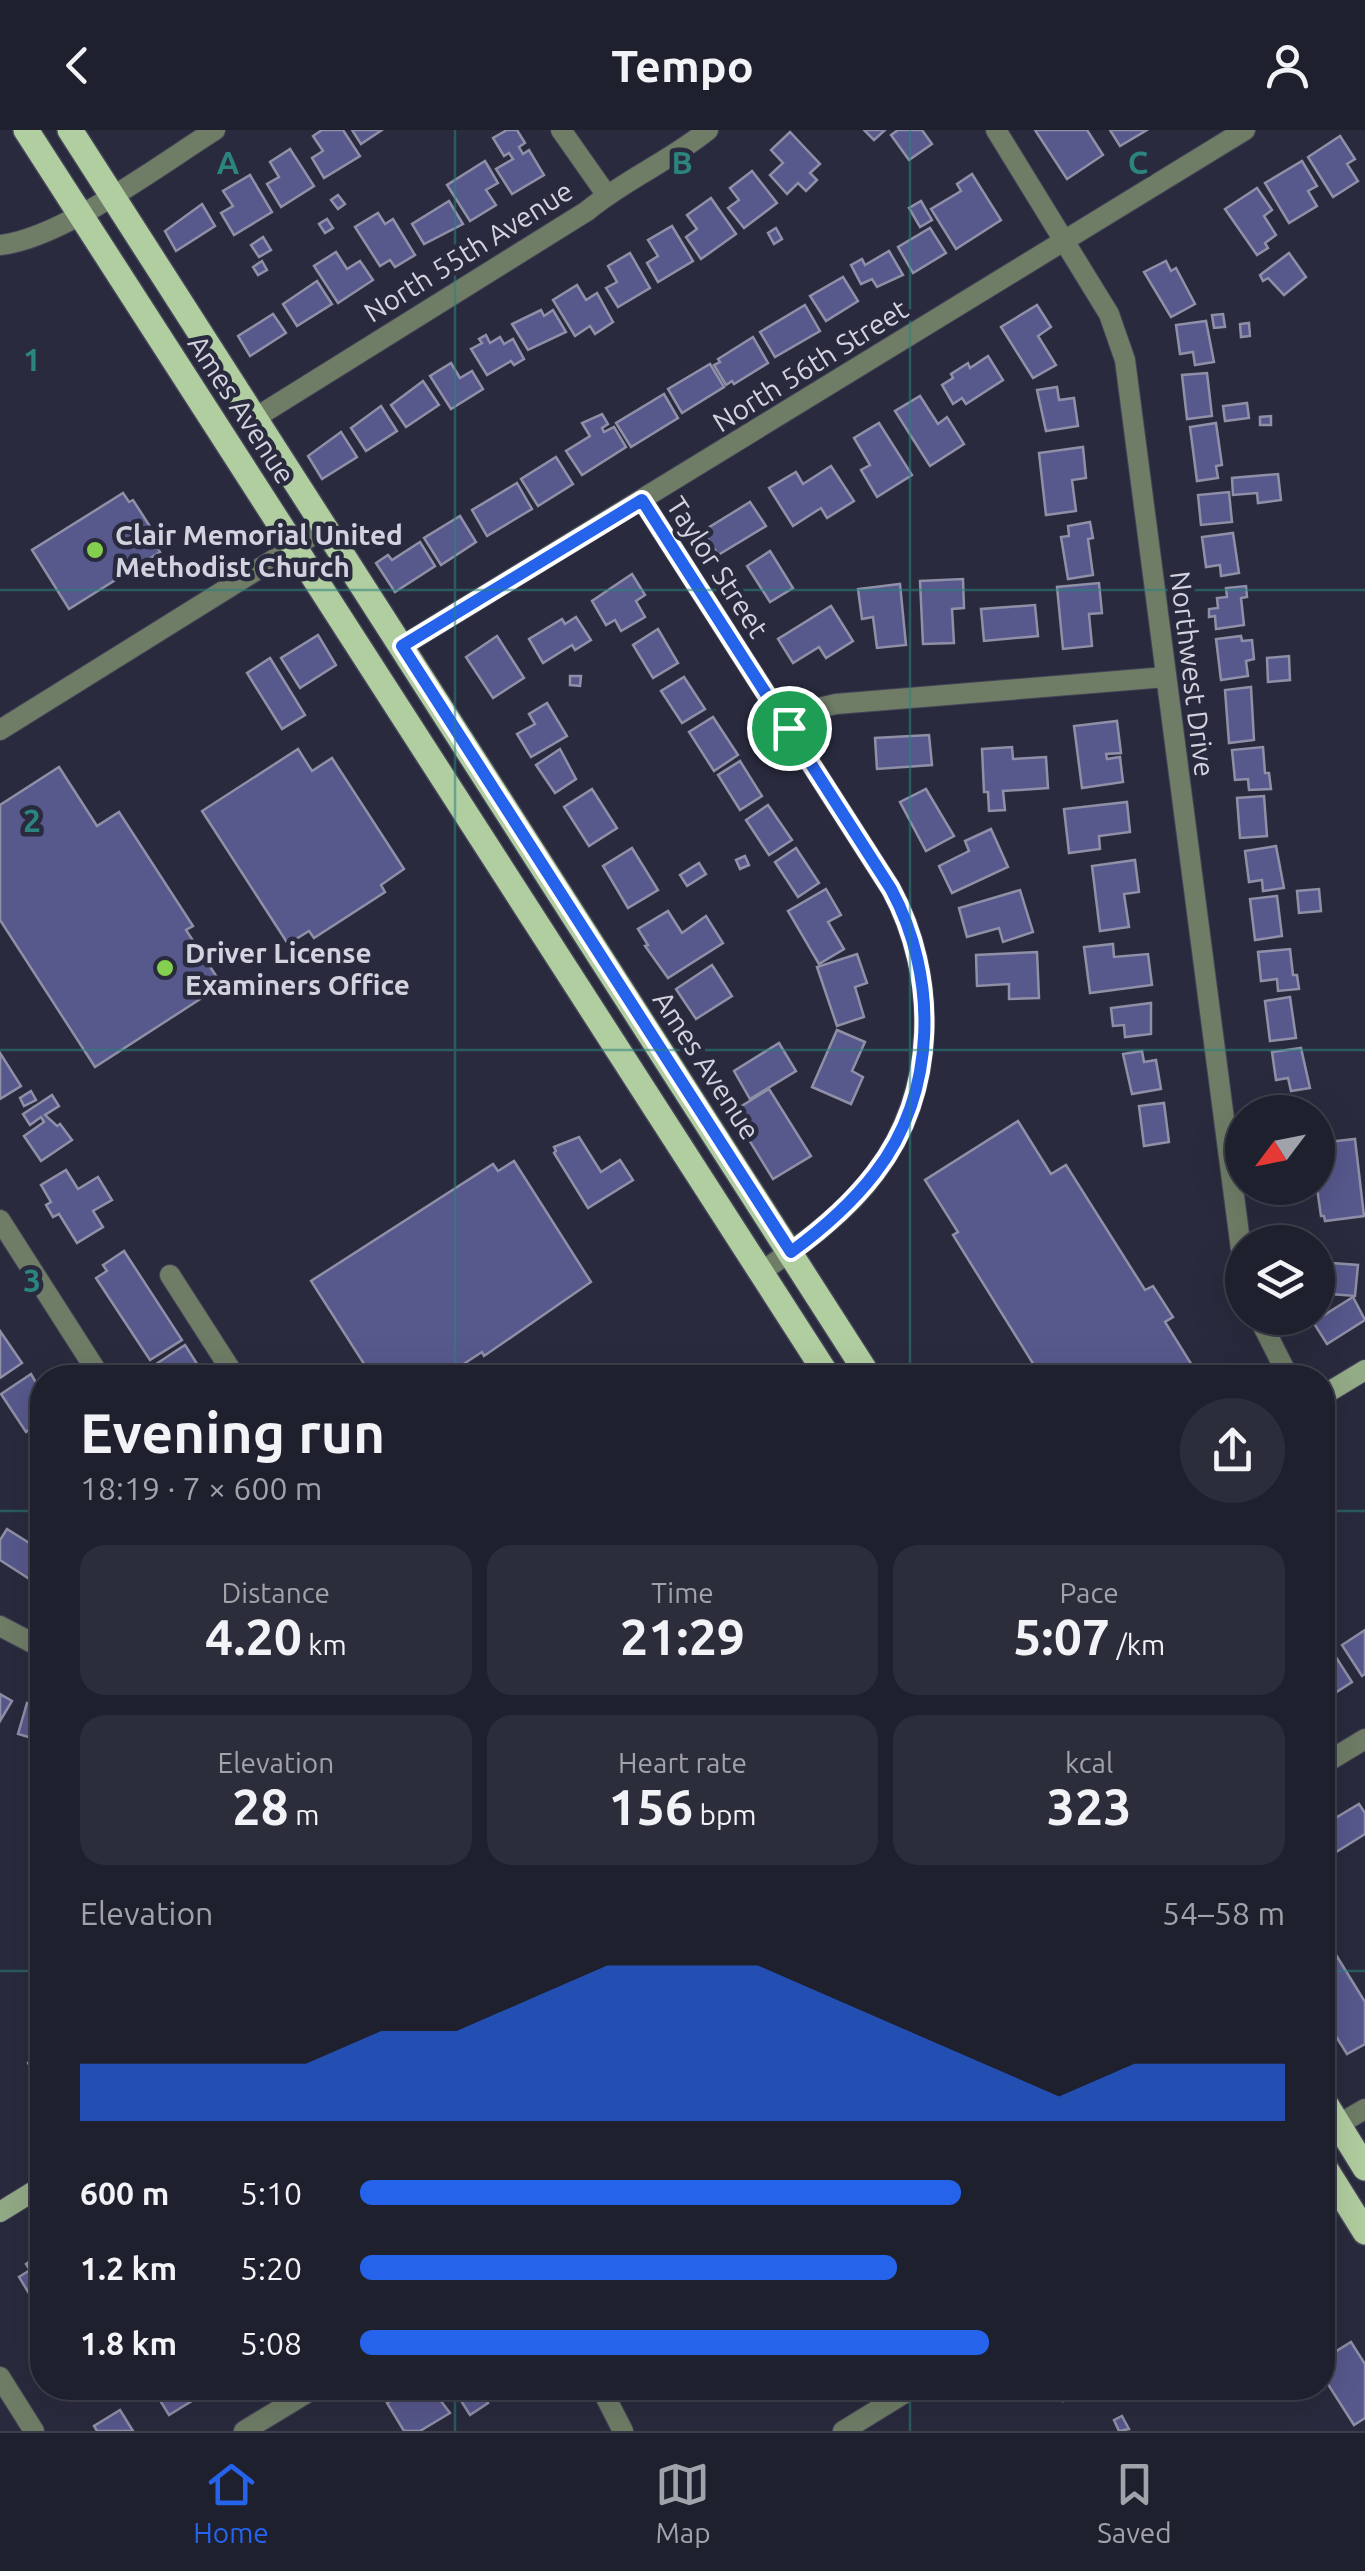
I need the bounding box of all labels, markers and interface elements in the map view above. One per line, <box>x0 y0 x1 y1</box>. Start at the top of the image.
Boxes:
icon: back <box>50 38 105 93</box>
icon: person <box>1260 38 1315 93</box>
text: Tempo <box>611 40 754 91</box>
text: A <box>217 144 240 180</box>
text: B <box>671 144 693 180</box>
text: C <box>1128 144 1148 180</box>
street label: North 55th Avenue <box>358 174 578 328</box>
street label: North 56th Street <box>707 293 913 437</box>
street label: Ames Avenue <box>183 329 301 489</box>
text: 1 <box>23 341 41 377</box>
street label: Taylor Street <box>661 491 775 643</box>
place label: Clair Memorial United Methodist Church <box>115 519 403 582</box>
marker: Clair Memorial United Methodist Church <box>84 539 106 561</box>
street label: Northwest Drive <box>1165 569 1221 779</box>
pin <box>747 686 832 771</box>
icon: arrive <box>762 701 817 756</box>
text: 2 <box>23 802 41 838</box>
place label: Driver License Examiners Office <box>185 937 410 1000</box>
marker: Driver License Examiners Office <box>154 957 176 979</box>
street label: Ames Avenue <box>648 985 766 1145</box>
north arrow <box>1225 1095 1335 1205</box>
map controls <box>1225 1095 1335 1335</box>
button: layers <box>1225 1225 1335 1335</box>
text: 3 <box>23 1262 41 1298</box>
button: share <box>1180 1398 1285 1503</box>
text: Evening run <box>80 1402 385 1463</box>
text: 18:19 · 7 × 600 m <box>80 1470 322 1506</box>
text: Distance <box>222 1577 330 1608</box>
text: Time <box>651 1577 714 1608</box>
text: Pace <box>1060 1577 1119 1608</box>
text: 4.20 <box>205 1608 302 1664</box>
text: 21:29 <box>620 1608 745 1664</box>
text: 5:07 <box>1013 1608 1110 1664</box>
text: km <box>302 1629 347 1660</box>
text: /km <box>1110 1629 1165 1660</box>
text: Elevation <box>217 1747 334 1778</box>
text: Heart rate <box>618 1747 747 1778</box>
text: kcal <box>1065 1747 1113 1778</box>
text: 28 <box>232 1778 289 1834</box>
text: 156 <box>609 1778 693 1834</box>
text: 323 <box>1047 1778 1131 1834</box>
text: m <box>289 1799 319 1830</box>
text: bpm <box>693 1799 756 1830</box>
text: Elevation <box>80 1895 213 1931</box>
text: 54–58 m <box>1162 1895 1285 1931</box>
text: 600 m <box>80 2175 169 2211</box>
text: 5:10 <box>240 2175 302 2211</box>
text: 1.2 km <box>80 2250 177 2286</box>
text: 5:20 <box>240 2250 302 2286</box>
text: 1.8 km <box>80 2325 177 2361</box>
text: 5:08 <box>240 2325 302 2361</box>
tab: Home <box>193 2457 269 2548</box>
tab: Map <box>655 2457 711 2548</box>
tab: Saved <box>1097 2457 1172 2548</box>

